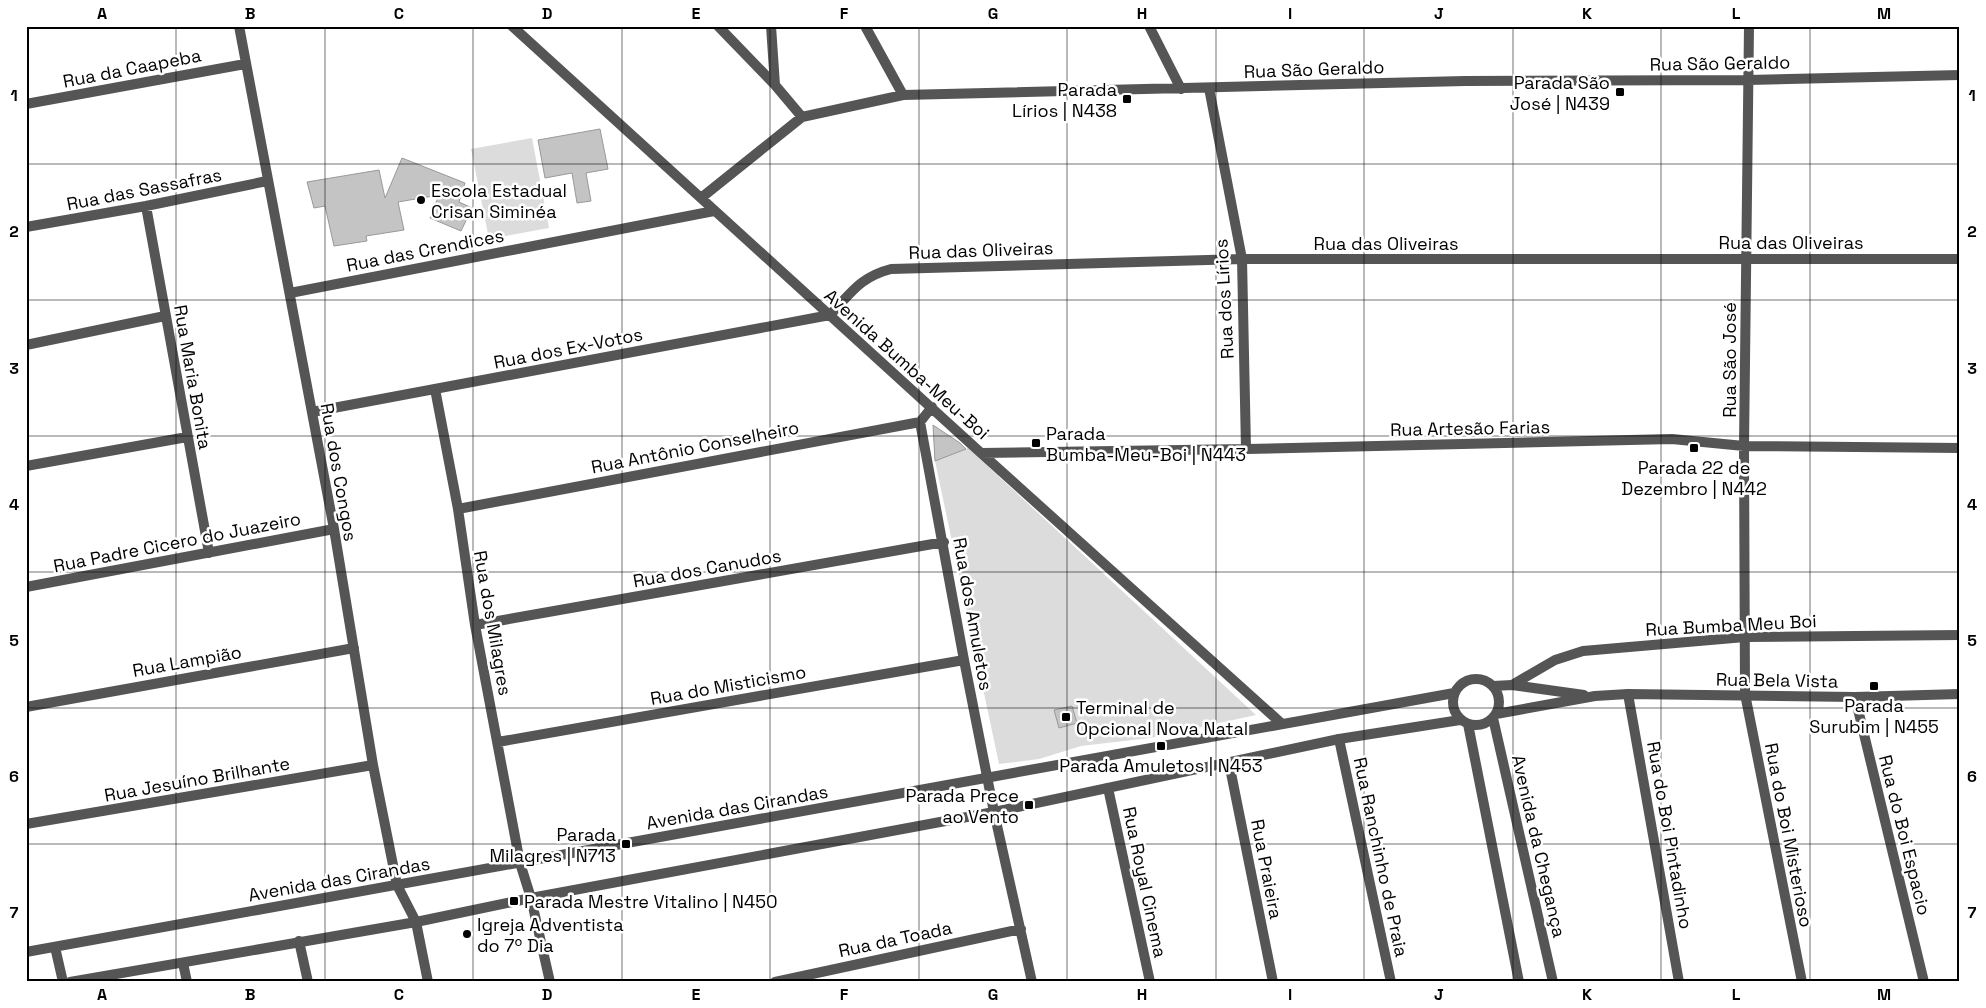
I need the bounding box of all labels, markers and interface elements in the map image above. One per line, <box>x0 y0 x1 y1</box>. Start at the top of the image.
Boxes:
text: A <box>97 3 107 24</box>
text: B <box>245 3 255 24</box>
text: C <box>394 3 404 24</box>
text: D <box>542 3 552 24</box>
text: E <box>692 3 701 24</box>
text: F <box>840 3 849 24</box>
text: G <box>988 3 998 24</box>
text: H <box>1137 3 1147 24</box>
text: I <box>1288 3 1292 24</box>
text: J <box>1434 3 1444 24</box>
text: K <box>1582 3 1592 24</box>
text: L <box>1732 3 1741 24</box>
text: M <box>1877 3 1891 24</box>
street label: Rua da Caapeba <box>61 43 203 93</box>
street label: Rua São Geraldo <box>1649 50 1791 76</box>
street label: Rua São Geraldo <box>1243 55 1385 83</box>
place label: Parada São José | N439 <box>1510 71 1610 115</box>
place label: Parada Lírios | N438 <box>1012 78 1117 122</box>
text: 1 <box>10 85 18 106</box>
text: 1 <box>1968 85 1976 106</box>
marker: Parada São José | N439 <box>1614 86 1626 98</box>
marker: Parada Lírios | N438 <box>1121 93 1133 105</box>
street label: Rua das Sassafras <box>64 163 224 215</box>
place label: Escola Estadual Crisan Siminéa <box>431 179 567 223</box>
marker: Escola Estadual Crisan Siminéa <box>415 194 427 206</box>
text: 2 <box>9 221 19 242</box>
text: 2 <box>1967 221 1977 242</box>
street label: Rua das Crendices <box>344 223 506 277</box>
street label: Rua das Oliveiras <box>1719 231 1863 254</box>
street label: Rua das Oliveiras <box>1314 232 1458 255</box>
street label: Rua das Oliveiras <box>908 236 1054 264</box>
street label: Rua dos Lírios <box>1209 238 1239 360</box>
street label: Avenida Bumba-Meu-Boi <box>820 284 994 444</box>
street label: Rua São José <box>1718 302 1741 418</box>
street label: Rua Maria Bonita <box>169 303 217 451</box>
street label: Rua dos Ex-Votos <box>492 322 644 374</box>
text: 3 <box>9 358 19 379</box>
text: 3 <box>1967 358 1977 379</box>
street label: Rua dos Congos <box>316 401 362 543</box>
street label: Rua Artesão Farias <box>1390 415 1550 441</box>
street label: Rua Antônio Conselheiro <box>589 416 801 478</box>
place label: Parada Bumba-Meu-Boi | N443 <box>1046 422 1246 466</box>
marker: Parada Bumba-Meu-Boi | N443 <box>1030 437 1042 449</box>
marker: Parada 22 de Dezembro | N442 <box>1688 442 1700 454</box>
place label: Parada 22 de Dezembro | N442 <box>1621 456 1767 500</box>
text: 4 <box>9 494 19 515</box>
text: 4 <box>1967 494 1977 515</box>
street label: Rua Padre Cicero do Juazeiro <box>51 507 303 577</box>
street label: Rua dos Amuletos <box>948 536 998 692</box>
street label: Rua dos Canudos <box>631 544 783 592</box>
street label: Rua dos Milagres <box>469 549 517 697</box>
street label: Rua Bumba Meu Boi <box>1645 609 1817 641</box>
text: 5 <box>9 630 19 651</box>
text: 5 <box>1967 630 1977 651</box>
street label: Rua Lampião <box>131 640 243 682</box>
street label: Rua do Misticismo <box>648 660 808 710</box>
street label: Rua Bela Vista <box>1716 667 1838 693</box>
marker: Parada Surubim | N455 <box>1868 680 1880 692</box>
place label: Parada Surubim | N455 <box>1809 694 1939 738</box>
place label: Terminal de Opcional Nova Natal <box>1076 696 1248 740</box>
marker: Terminal de Opcional Nova Natal <box>1060 711 1072 723</box>
street label: Rua do Boi Pintadinho <box>1642 739 1698 931</box>
marker: Parada Amuletos | N453 <box>1155 740 1167 752</box>
street label: Rua do Boi Misterioso <box>1760 741 1818 929</box>
street label: Rua Jesuíno Brilhante <box>102 751 292 807</box>
street label: Avenida da Chegança <box>1507 752 1571 940</box>
street label: Rua do Boi Espacio <box>1874 752 1936 918</box>
place label: Parada Amuletos | N453 <box>1059 754 1263 777</box>
street label: Rua Ranchinho de Praia <box>1349 755 1413 959</box>
text: 6 <box>9 766 19 787</box>
text: 6 <box>1967 766 1977 787</box>
street label: Avenida das Cirandas <box>644 780 830 834</box>
place label: Parada Prece ao Vento <box>906 784 1019 828</box>
marker: Parada Prece ao Vento <box>1023 799 1035 811</box>
street label: Rua Royal Cinema <box>1118 804 1172 960</box>
street label: Rua Praieira <box>1246 817 1288 921</box>
place label: Parada Milagres | N713 <box>489 823 616 867</box>
marker: Parada Milagres | N713 <box>620 838 632 850</box>
street label: Avenida das Cirandas <box>246 852 432 906</box>
place label: Parada Mestre Vitalino | N450 <box>524 890 778 913</box>
marker: Parada Mestre Vitalino | N450 <box>508 895 520 907</box>
text: 7 <box>10 902 19 923</box>
text: 7 <box>1968 902 1977 923</box>
place label: Igreja Adventista do 7º Dia <box>477 913 624 957</box>
street label: Rua da Toada <box>836 916 954 962</box>
marker: Igreja Adventista do 7º Dia <box>461 928 473 940</box>
text: A <box>97 984 107 1005</box>
text: B <box>245 984 255 1005</box>
text: C <box>394 984 404 1005</box>
text: D <box>542 984 552 1005</box>
text: E <box>692 984 701 1005</box>
text: F <box>840 984 849 1005</box>
text: G <box>988 984 998 1005</box>
text: H <box>1137 984 1147 1005</box>
text: I <box>1288 984 1292 1005</box>
text: J <box>1434 984 1444 1005</box>
text: K <box>1582 984 1592 1005</box>
text: L <box>1732 984 1741 1005</box>
text: M <box>1877 984 1891 1005</box>

